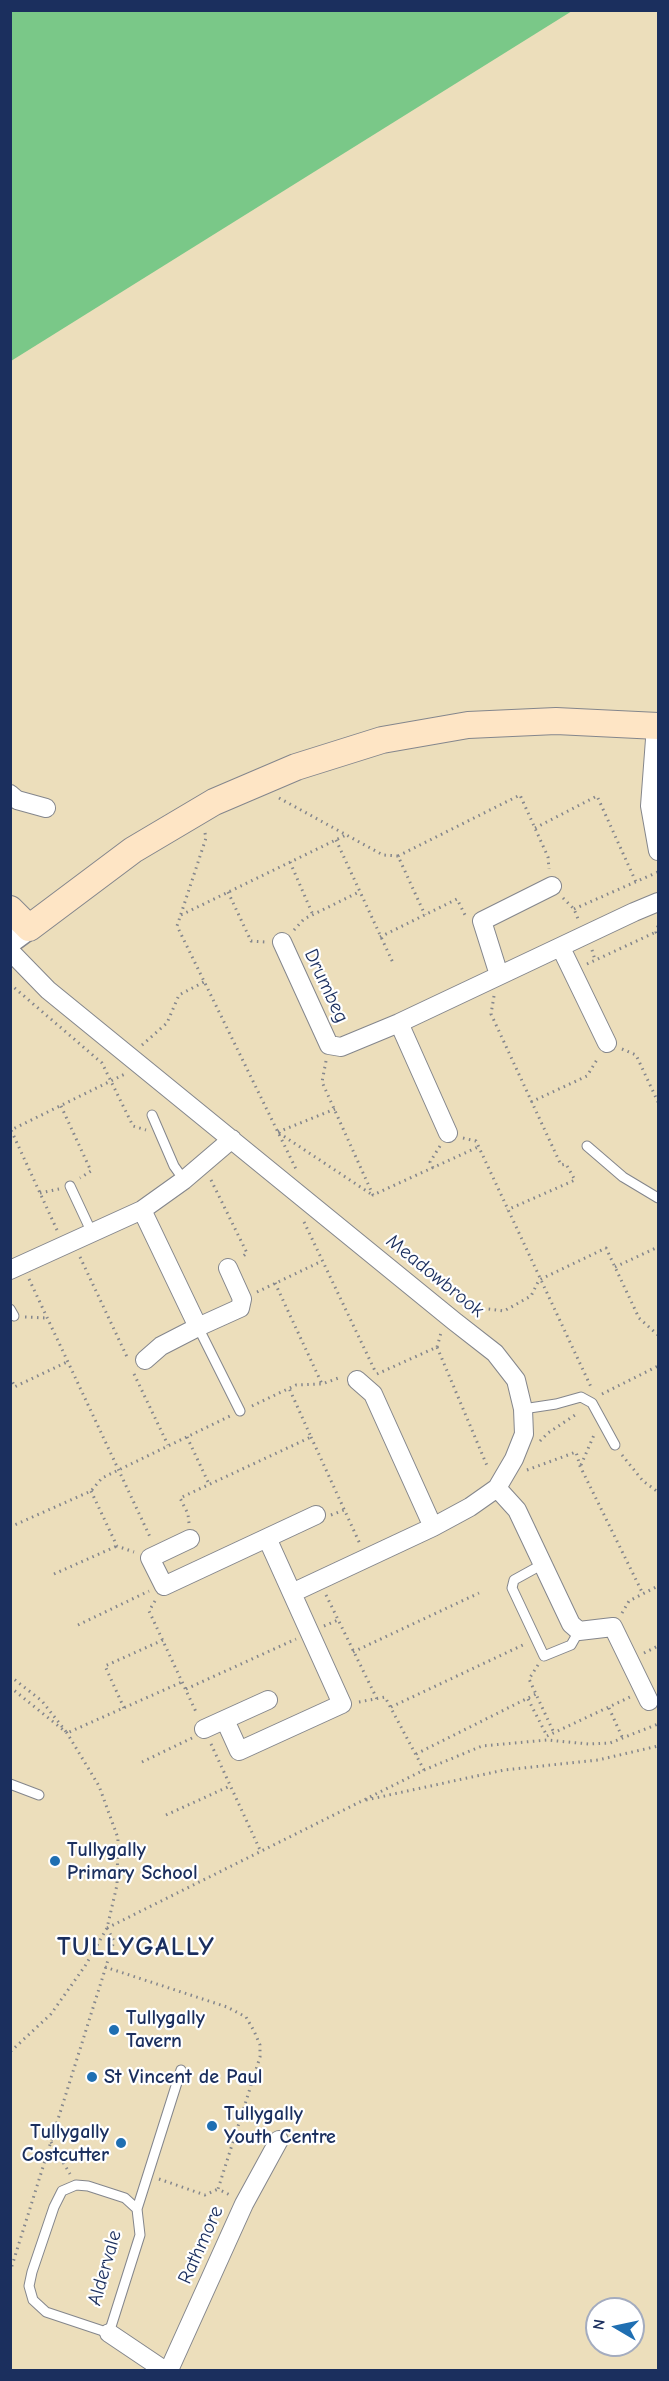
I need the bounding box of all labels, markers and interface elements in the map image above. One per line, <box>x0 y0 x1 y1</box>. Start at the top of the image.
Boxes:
street label: Drumbeg <box>299 945 353 1027</box>
street label: Meadowbrook <box>381 1229 489 1323</box>
place label: Tullygally Primary School <box>67 1838 198 1885</box>
marker: Tullygally Primary School <box>48 1854 62 1868</box>
district label: TULLYGALLY <box>57 1932 215 1964</box>
place label: Tullygally Tavern <box>126 2006 205 2053</box>
marker: Tullygally Tavern <box>107 2023 121 2037</box>
place label: St Vincent de Paul <box>104 2065 263 2089</box>
marker: St Vincent de Paul <box>85 2070 99 2084</box>
place label: Tullygally Youth Centre <box>224 2102 336 2149</box>
marker: Tullygally Youth Centre <box>205 2119 219 2133</box>
place label: Tullygally Costcutter <box>22 2120 109 2167</box>
marker: Tullygally Costcutter <box>114 2136 128 2150</box>
street label: Rathmore <box>173 2202 229 2288</box>
street label: Aldervale <box>83 2228 127 2308</box>
north arrow <box>585 2297 645 2357</box>
text: N <box>589 2318 609 2331</box>

